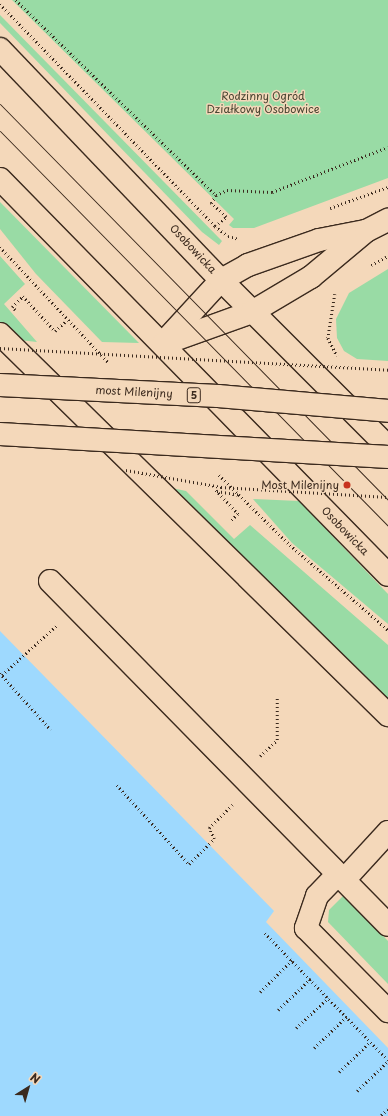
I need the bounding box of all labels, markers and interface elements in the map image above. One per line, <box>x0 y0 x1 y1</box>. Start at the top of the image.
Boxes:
park label: Rodzinny Ogród Działkowy Osobowice <box>207 90 319 116</box>
street label: Osobowicka <box>167 222 219 276</box>
street label: most Milenijny <box>95 383 173 401</box>
road number: 5 <box>186 387 202 403</box>
place label: Most Milenijny <box>261 478 339 492</box>
marker: Most Milenijny <box>342 480 352 490</box>
street label: Osobowicka <box>319 504 371 558</box>
north arrow <box>8 1068 48 1108</box>
text: N <box>27 1069 44 1087</box>

